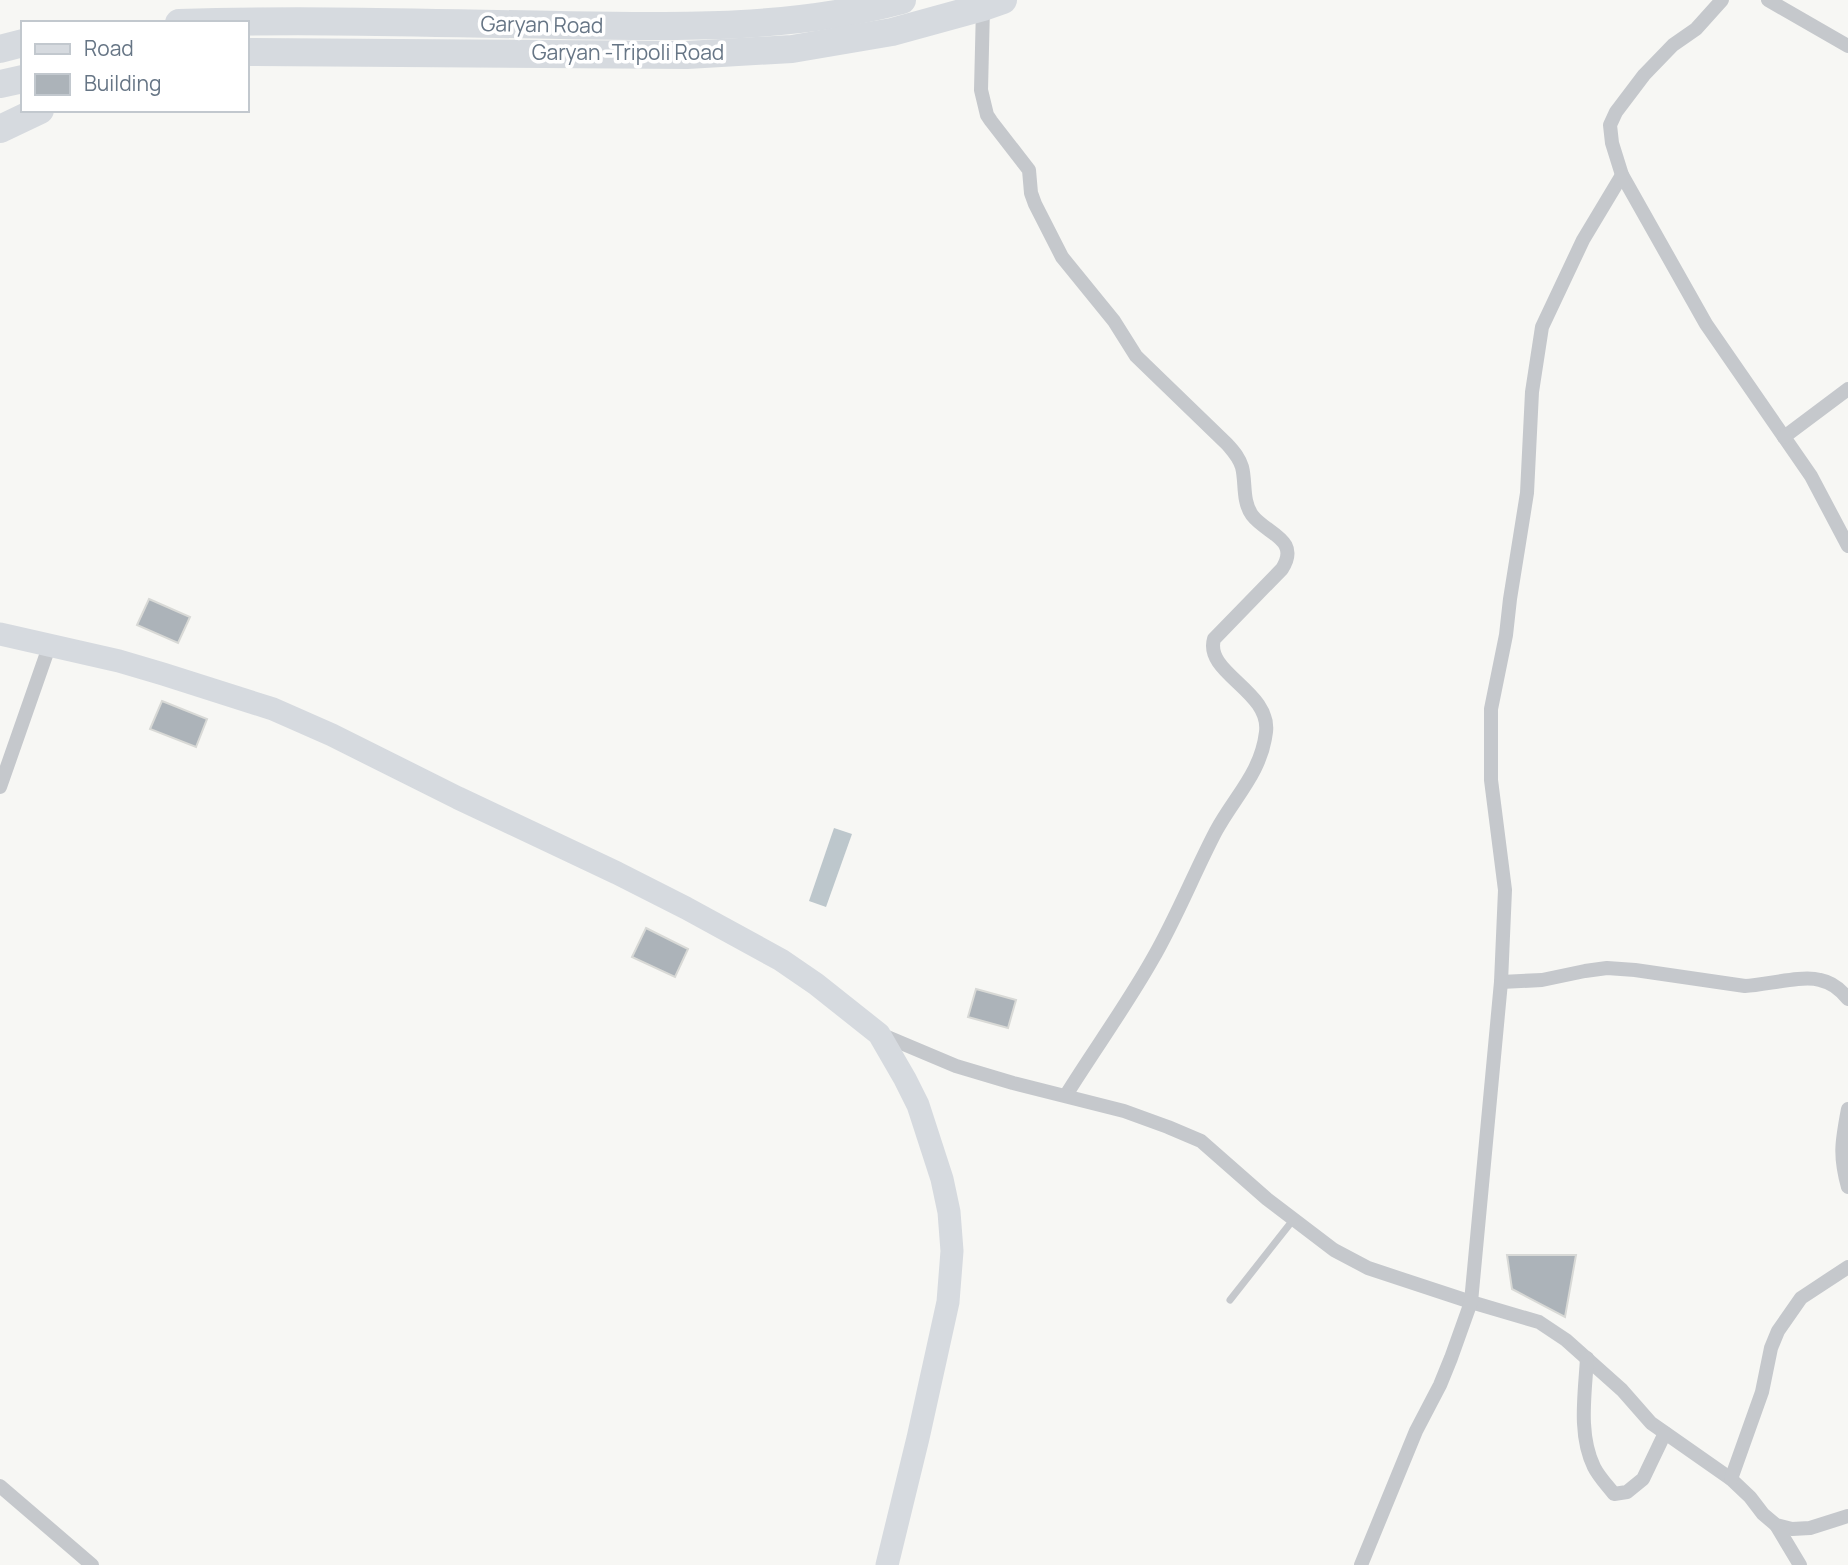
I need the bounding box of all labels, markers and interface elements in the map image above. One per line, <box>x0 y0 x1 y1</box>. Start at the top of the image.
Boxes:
street label: Garyan Road <box>480 9 604 39</box>
legend <box>21 21 248 112</box>
text: Road <box>84 34 134 62</box>
street label: Garyan -Tripoli Road <box>532 38 724 66</box>
text: Building <box>84 69 161 97</box>

